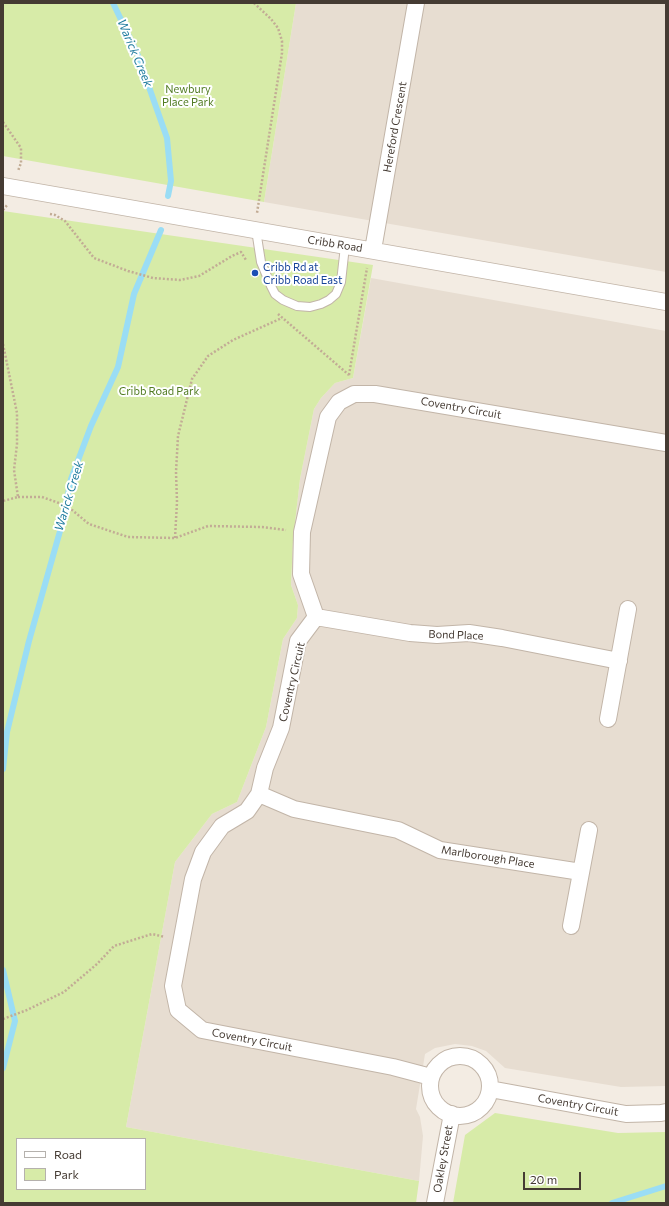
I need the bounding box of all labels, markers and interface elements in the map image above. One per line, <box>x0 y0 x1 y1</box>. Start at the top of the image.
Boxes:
water label: Warick Creek <box>114 17 156 89</box>
street label: Hereford Crescent <box>381 81 409 173</box>
park label: Newbury Place Park <box>162 82 214 108</box>
street label: Cribb Road <box>307 233 363 255</box>
place label: Cribb Rd at Cribb Road East <box>263 260 342 286</box>
marker: Cribb Rd at Cribb Road East <box>250 268 260 278</box>
park label: Cribb Road Park <box>119 384 199 398</box>
street label: Coventry Circuit <box>420 394 502 422</box>
water label: Warick Creek <box>52 459 86 533</box>
street label: Bond Place <box>428 627 484 643</box>
street label: Coventry Circuit <box>276 641 308 723</box>
street label: Marlborough Place <box>440 843 536 871</box>
street label: Coventry Circuit <box>211 1026 293 1054</box>
street label: Coventry Circuit <box>537 1091 619 1119</box>
street label: Oakley Street <box>431 1124 455 1194</box>
legend <box>16 1138 146 1190</box>
text: Road <box>54 1147 82 1161</box>
scale bar <box>525 1164 583 1190</box>
text: Park <box>54 1167 79 1181</box>
text: 20 m <box>530 1172 557 1186</box>

